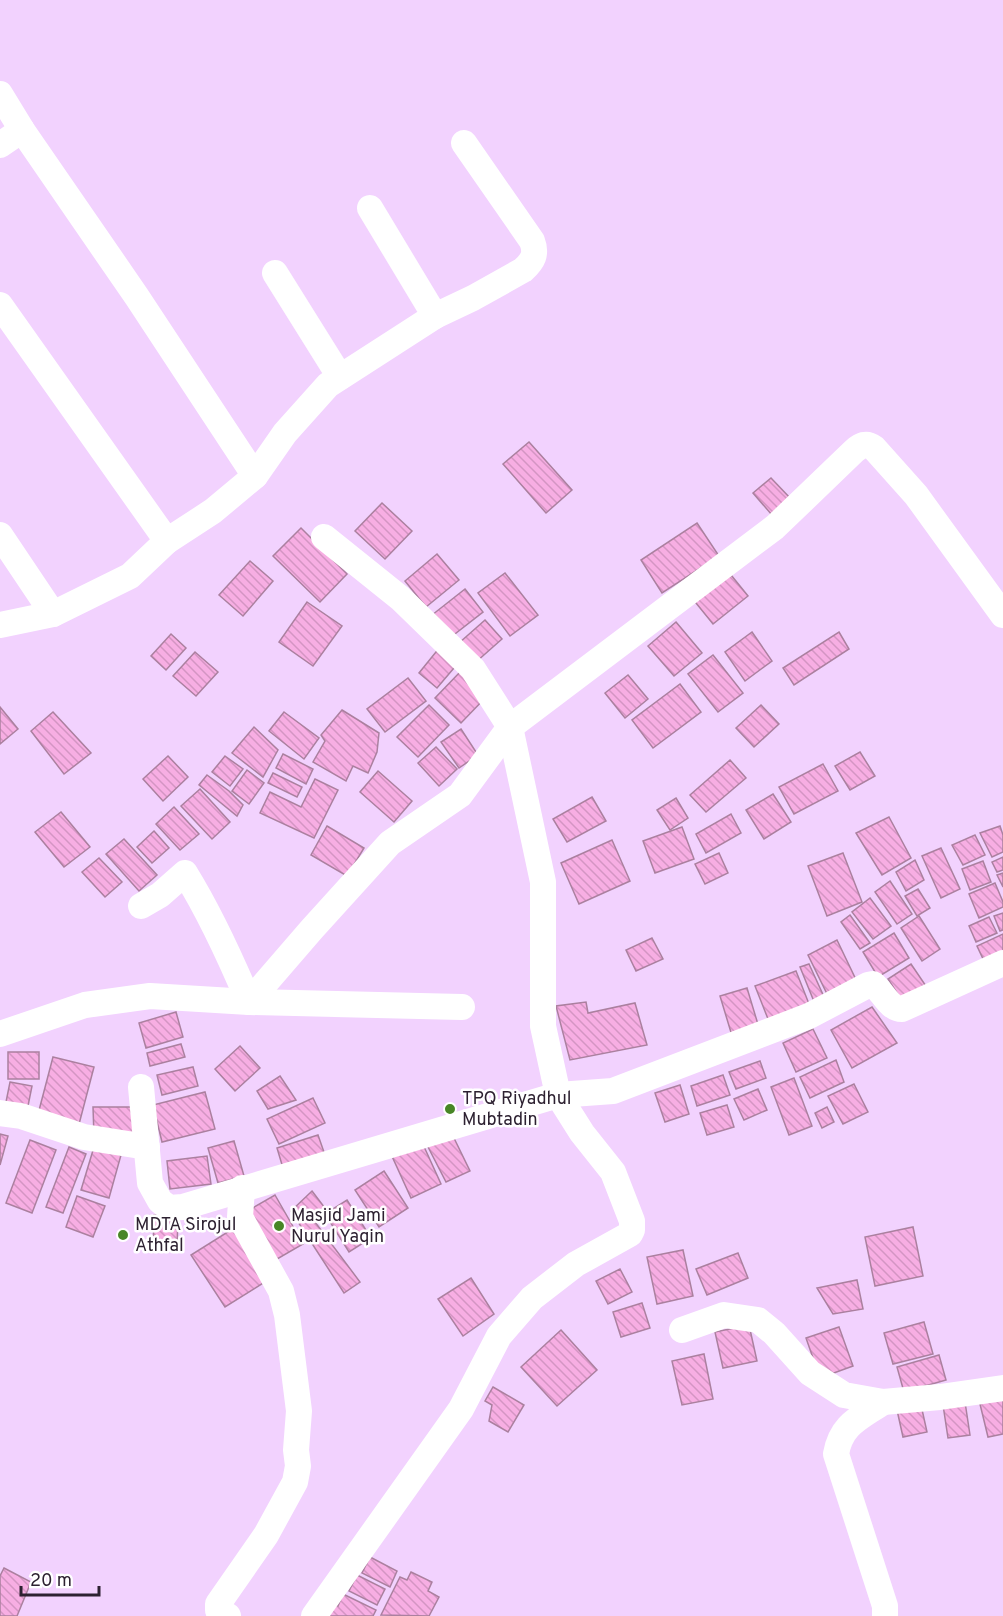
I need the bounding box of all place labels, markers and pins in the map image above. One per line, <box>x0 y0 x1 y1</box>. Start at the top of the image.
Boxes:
place label: TPQ Riyadhul Mubtadin <box>462 1088 572 1132</box>
marker: TPQ Riyadhul Mubtadin <box>443 1102 457 1116</box>
place label: Masjid Jami Nurul Yaqin <box>291 1205 386 1249</box>
place label: MDTA Sirojul Athfal <box>135 1214 236 1258</box>
marker: Masjid Jami Nurul Yaqin <box>272 1219 286 1233</box>
marker: MDTA Sirojul Athfal <box>116 1228 130 1242</box>

